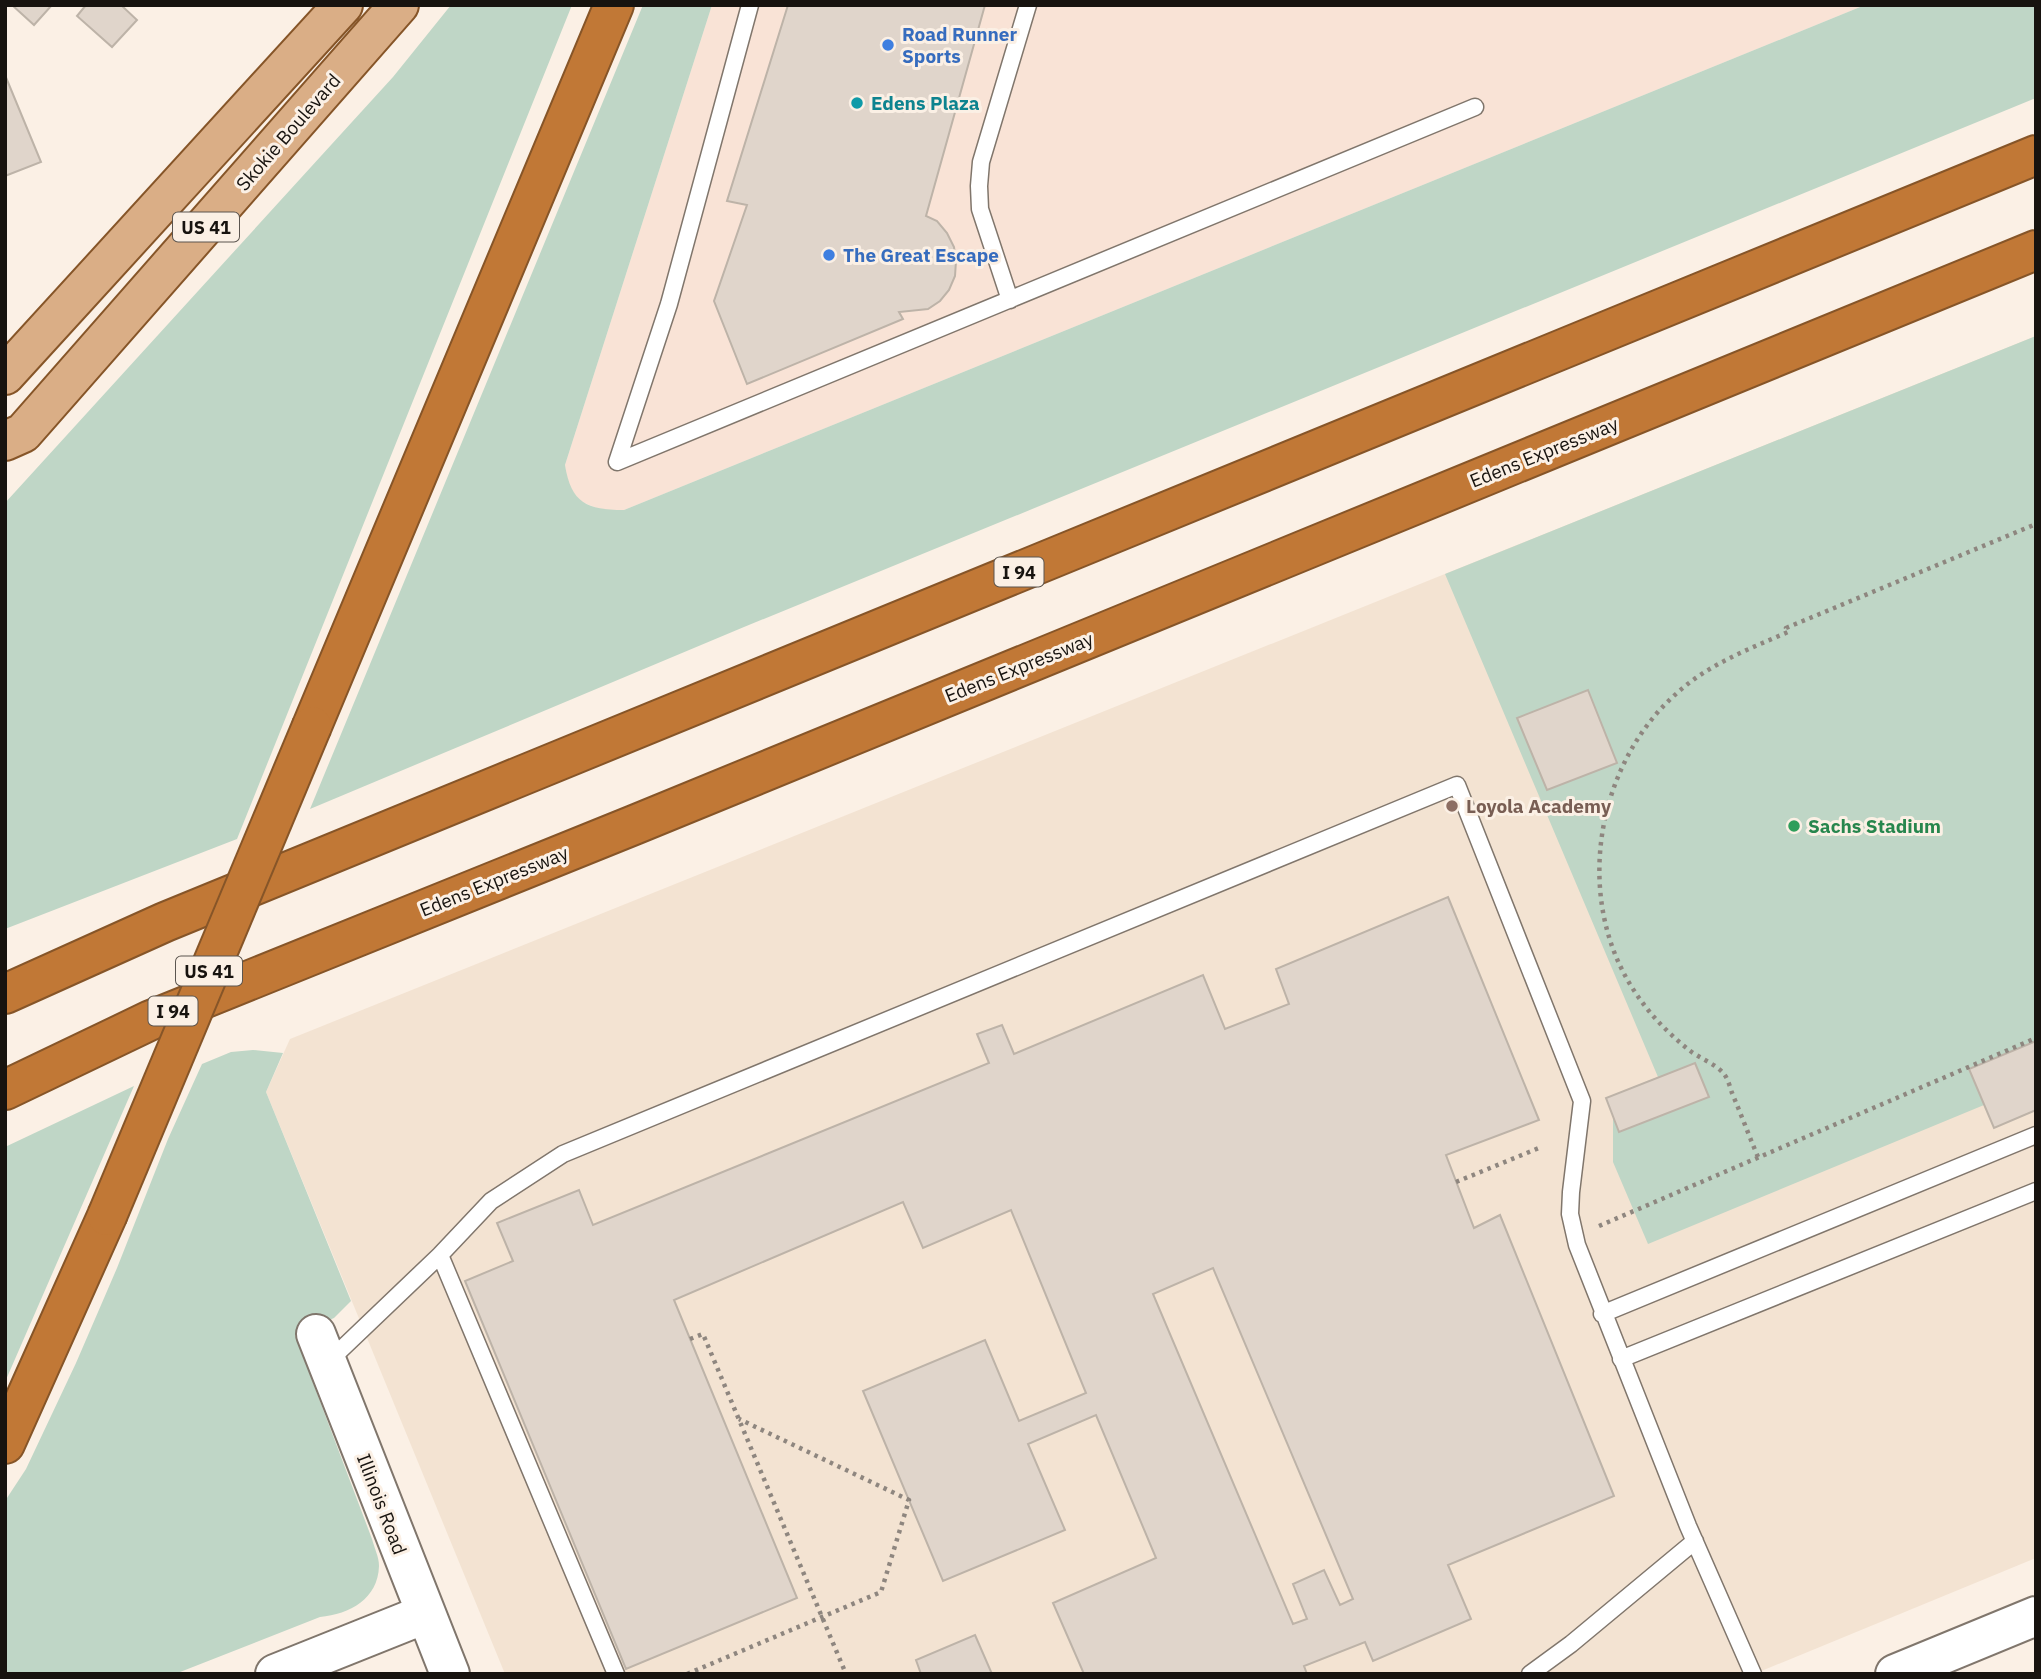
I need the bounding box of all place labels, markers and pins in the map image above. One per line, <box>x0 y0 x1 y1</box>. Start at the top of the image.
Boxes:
place label: Road Runner Sports <box>902 22 1018 68</box>
marker: Road Runner Sports <box>880 37 896 53</box>
place label: Edens Plaza <box>871 91 980 115</box>
marker: Edens Plaza <box>849 95 865 111</box>
place label: The Great Escape <box>843 243 999 267</box>
marker: The Great Escape <box>821 247 837 263</box>
place label: Loyola Academy <box>1466 794 1612 818</box>
marker: Loyola Academy <box>1444 798 1460 814</box>
place label: Sachs Stadium <box>1808 814 1941 838</box>
marker: Sachs Stadium <box>1786 818 1802 834</box>

